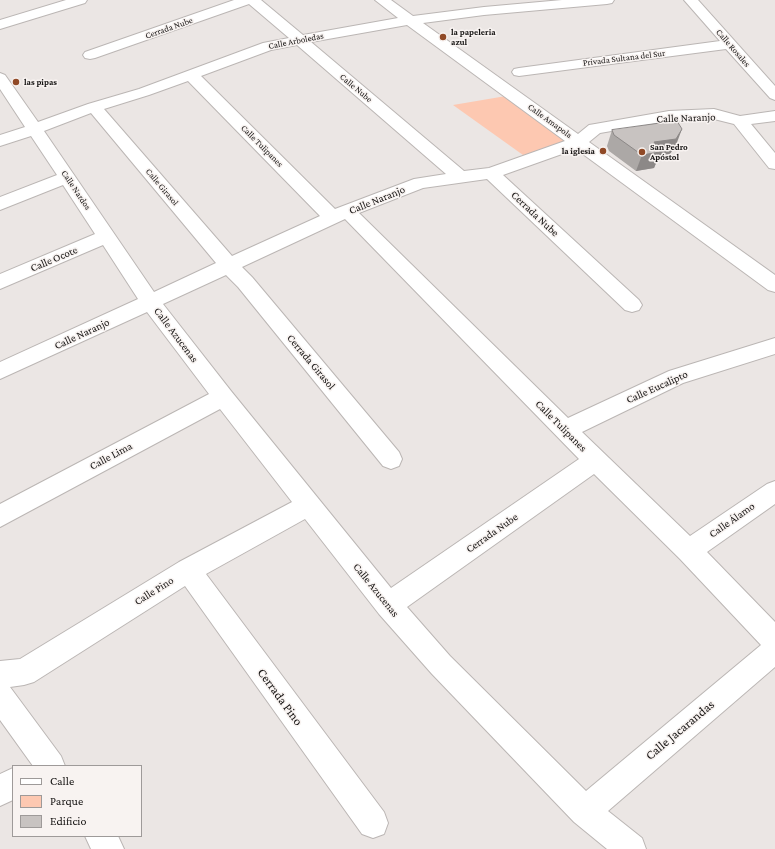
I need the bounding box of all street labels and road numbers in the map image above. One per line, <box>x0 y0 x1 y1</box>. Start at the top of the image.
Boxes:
street label: Cerrada Nube <box>144 15 194 41</box>
street label: Calle Rosales <box>714 27 752 69</box>
street label: Calle Arboledas <box>268 30 324 52</box>
street label: Privada Sultana del Sur <box>582 48 666 68</box>
street label: Calle Nube <box>338 71 374 105</box>
street label: Calle Amapola <box>526 101 574 141</box>
street label: Calle Naranjo <box>656 110 716 126</box>
street label: Calle Tulipanes <box>239 123 285 169</box>
street label: Calle Girasol <box>143 166 181 208</box>
street label: Calle Nardos <box>59 168 93 212</box>
street label: Calle Naranjo <box>347 183 407 217</box>
street label: Cerrada Nube <box>508 189 562 239</box>
street label: Calle Ocote <box>28 243 80 275</box>
street label: Calle Azucenas <box>151 305 201 365</box>
street label: Calle Naranjo <box>52 315 112 353</box>
street label: Cerrada Girasol <box>284 332 338 392</box>
street label: Calle Eucalipto <box>624 368 690 406</box>
street label: Calle Tulipanes <box>532 397 590 455</box>
street label: Calle Lima <box>87 439 135 473</box>
street label: Calle Álamo <box>707 499 757 541</box>
street label: Cerrada Nube <box>463 510 521 556</box>
street label: Calle Azucenas <box>350 560 402 620</box>
street label: Calle Pino <box>132 574 176 608</box>
street label: Cerrada Pino <box>254 665 306 729</box>
street label: Calle Jacarandas <box>642 697 718 763</box>

